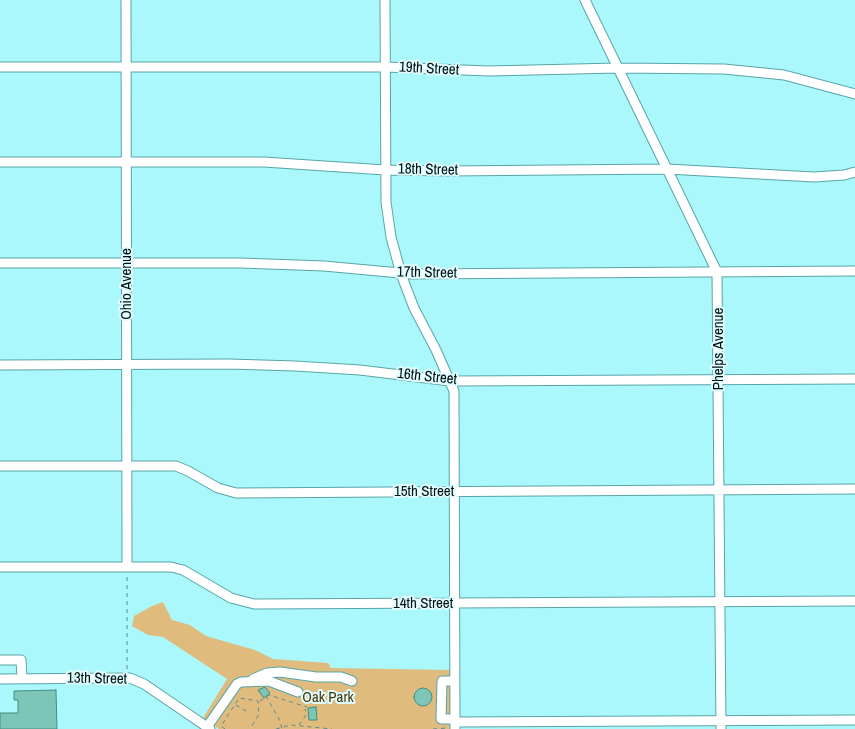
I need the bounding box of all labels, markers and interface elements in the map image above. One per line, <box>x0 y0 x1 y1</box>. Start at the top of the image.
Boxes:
street label: 19th Street <box>398 58 460 80</box>
street label: 18th Street <box>398 160 458 180</box>
street label: Ohio Avenue <box>118 248 136 320</box>
street label: 17th Street <box>397 263 457 283</box>
street label: Phelps Avenue <box>710 308 728 390</box>
street label: 16th Street <box>396 365 458 389</box>
street label: 15th Street <box>394 483 454 501</box>
street label: 14th Street <box>393 595 453 613</box>
street label: 13th Street <box>67 669 127 689</box>
park label: Oak Park <box>302 689 354 707</box>

